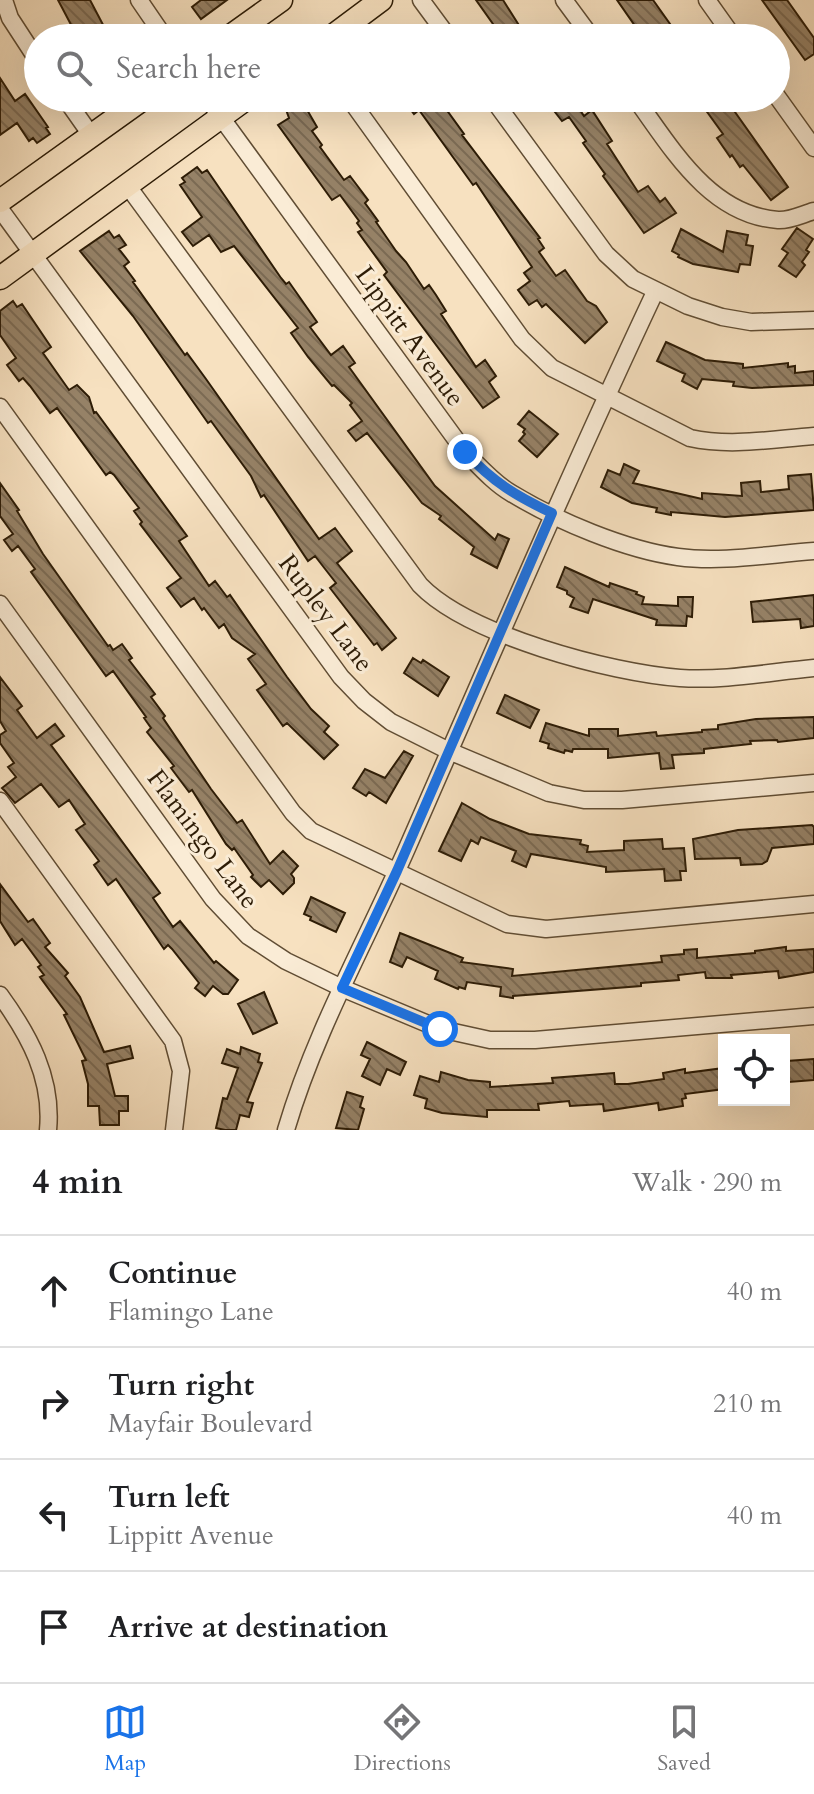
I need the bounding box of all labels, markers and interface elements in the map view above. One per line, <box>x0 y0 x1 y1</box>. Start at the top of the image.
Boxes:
search box <box>24 24 790 112</box>
icon: search <box>52 46 96 90</box>
text: Search here <box>116 48 261 89</box>
street label: Lippitt Avenue <box>347 259 473 413</box>
route end <box>447 434 483 470</box>
street label: Rupley Lane <box>270 547 382 679</box>
street label: Flamingo Lane <box>139 762 267 916</box>
route start <box>422 1011 458 1047</box>
map controls <box>718 1034 790 1106</box>
button: locate <box>718 1034 790 1106</box>
text: 4 min <box>32 1159 123 1205</box>
text: Walk · 290 m <box>632 1165 782 1200</box>
text: Continue <box>108 1253 237 1294</box>
icon: ahead <box>32 1269 76 1313</box>
text: 40 m <box>726 1274 782 1309</box>
text: Flamingo Lane <box>108 1294 274 1329</box>
text: Turn right <box>108 1365 254 1406</box>
icon: right <box>32 1381 76 1425</box>
text: 210 m <box>713 1386 782 1421</box>
text: Mayfair Boulevard <box>108 1406 313 1441</box>
text: Turn left <box>108 1477 230 1518</box>
icon: left <box>32 1493 76 1537</box>
text: 40 m <box>726 1498 782 1533</box>
text: Lippitt Avenue <box>108 1518 274 1553</box>
icon: arrive <box>32 1605 76 1649</box>
text: Arrive at destination <box>108 1607 388 1648</box>
tab: Map <box>103 1700 147 1778</box>
tab: Directions <box>354 1700 451 1778</box>
tab: Saved <box>657 1700 711 1778</box>

